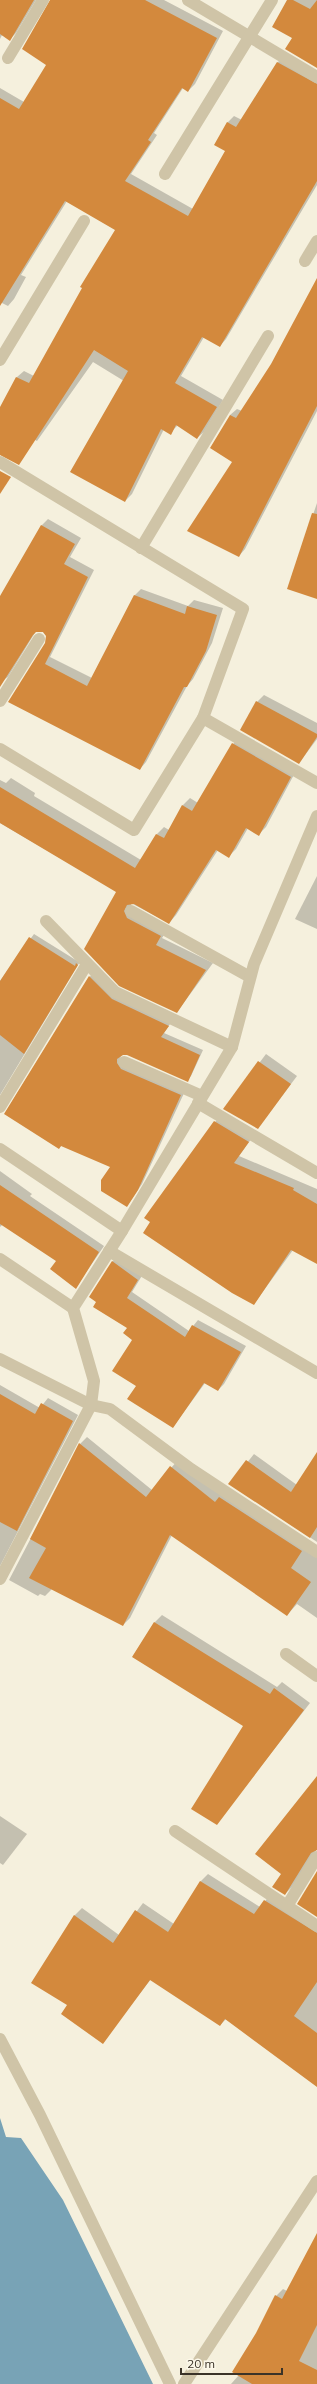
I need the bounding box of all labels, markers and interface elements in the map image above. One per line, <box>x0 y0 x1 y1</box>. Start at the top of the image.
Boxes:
scale bar <box>181 2350 282 2376</box>
text: 20 m <box>187 2356 215 2371</box>

